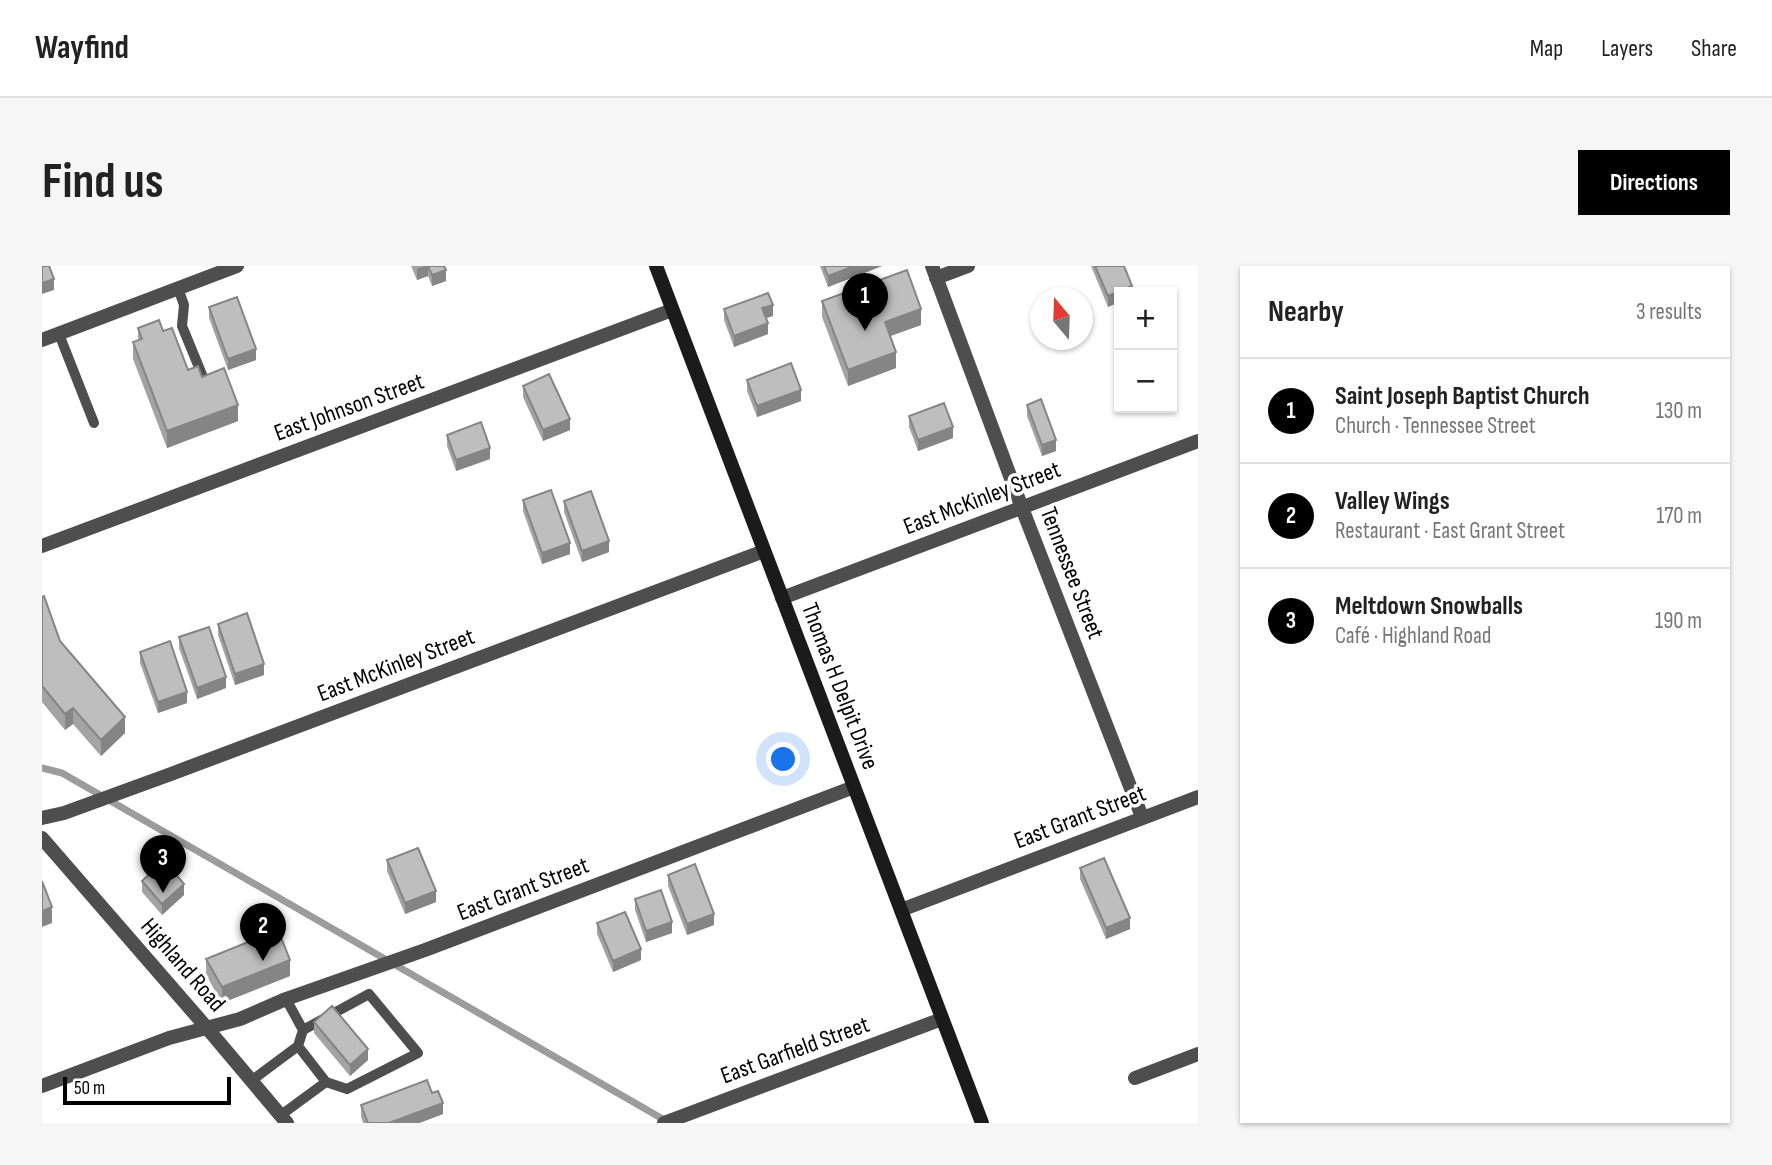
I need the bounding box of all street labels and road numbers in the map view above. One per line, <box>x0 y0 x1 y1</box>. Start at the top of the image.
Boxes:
street label: East Johnson Street <box>270 366 428 448</box>
street label: East McKinley Street <box>899 455 1065 541</box>
street label: Tennessee Street <box>1034 503 1110 643</box>
street label: Thomas H Delpit Drive <box>795 599 885 773</box>
street label: East McKinley Street <box>313 622 479 708</box>
street label: East Grant Street <box>1010 779 1150 855</box>
street label: East Grant Street <box>453 851 593 927</box>
street label: Highland Road <box>135 912 231 1018</box>
street label: East Garfield Street <box>717 1010 873 1090</box>

